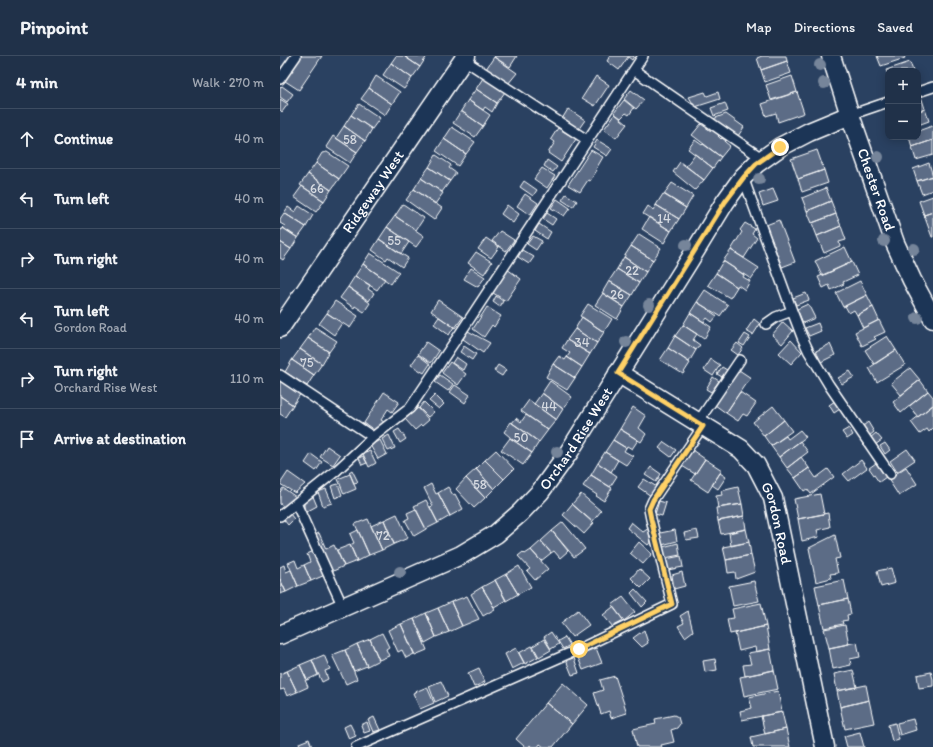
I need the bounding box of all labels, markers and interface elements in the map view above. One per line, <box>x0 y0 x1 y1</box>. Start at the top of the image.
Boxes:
text: Pinpoint <box>20 16 88 39</box>
text: Map <box>746 19 772 36</box>
text: Directions <box>794 19 855 36</box>
text: Saved <box>877 19 913 36</box>
map controls <box>885 68 921 140</box>
button: + <box>885 68 921 104</box>
text: 4 min <box>16 72 58 92</box>
text: Walk · 270 m <box>192 75 264 90</box>
button: − <box>885 104 921 140</box>
icon: ahead <box>16 128 38 150</box>
text: Continue <box>54 130 113 148</box>
text: 40 m <box>234 131 264 146</box>
house number: 58 <box>343 132 357 147</box>
route end <box>771 138 789 156</box>
street label: Chester Road <box>853 146 899 233</box>
street label: Ridgeway West <box>339 147 408 237</box>
house number: 66 <box>310 181 324 196</box>
icon: left <box>16 188 38 210</box>
text: Turn left <box>54 190 109 208</box>
text: 40 m <box>234 191 264 206</box>
house number: 14 <box>657 211 671 226</box>
house number: 55 <box>387 233 401 248</box>
icon: right <box>16 248 38 270</box>
text: Turn right <box>54 250 118 268</box>
text: 40 m <box>234 251 264 266</box>
house number: 22 <box>625 263 639 278</box>
house number: 26 <box>610 287 624 302</box>
text: Turn left <box>54 302 109 320</box>
icon: left <box>16 308 38 330</box>
text: 40 m <box>234 311 264 326</box>
text: Gordon Road <box>54 320 127 335</box>
house number: 34 <box>575 335 590 350</box>
house number: 75 <box>300 355 314 370</box>
text: Turn right <box>54 362 118 380</box>
icon: right <box>16 368 38 390</box>
text: 110 m <box>230 371 264 386</box>
text: Orchard Rise West <box>54 380 157 395</box>
street label: Orchard Rise West <box>535 384 617 494</box>
house number: 44 <box>541 399 557 414</box>
icon: arrive <box>16 428 38 450</box>
text: Arrive at destination <box>54 430 186 448</box>
house number: 50 <box>514 430 528 445</box>
house number: 58 <box>473 477 487 492</box>
street label: Gordon Road <box>757 479 796 567</box>
house number: 72 <box>376 528 390 543</box>
route start <box>570 640 588 658</box>

